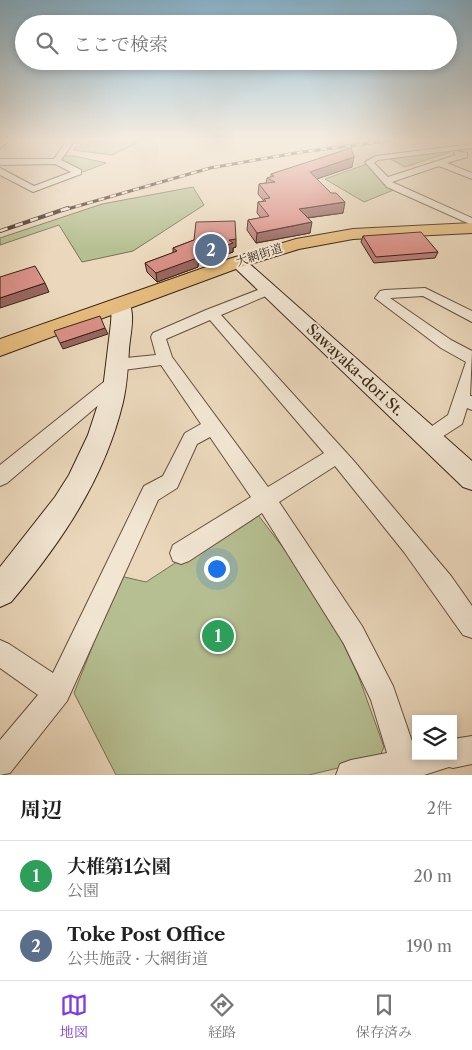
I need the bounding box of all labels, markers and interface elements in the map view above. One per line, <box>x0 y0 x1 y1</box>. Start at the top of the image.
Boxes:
search box <box>15 15 457 70</box>
icon: search <box>33 29 61 57</box>
text: ここで検索 <box>73 33 168 56</box>
pin: 2 <box>195 231 227 269</box>
street label: 大網街道 <box>234 240 284 269</box>
street label: Sawayaka-dori St. <box>303 320 408 420</box>
your location <box>204 556 230 582</box>
pin: 1 <box>202 617 234 655</box>
map controls <box>412 715 457 760</box>
button: layers <box>412 715 457 760</box>
text: 周辺 <box>20 797 62 822</box>
text: 2件 <box>427 798 452 818</box>
text: 大椎第1公園 <box>67 855 171 878</box>
text: 1 <box>32 866 40 886</box>
text: 20 m <box>413 866 452 886</box>
text: 公園 <box>67 880 99 900</box>
text: Toke Post Office <box>67 923 225 946</box>
text: 2 <box>31 936 41 956</box>
text: 190 m <box>407 936 452 956</box>
text: 公共施設 · 大網街道 <box>67 948 208 968</box>
tab: 地図 <box>60 991 88 1041</box>
tab: 経路 <box>208 991 236 1041</box>
tab: 保存済み <box>356 991 412 1041</box>

